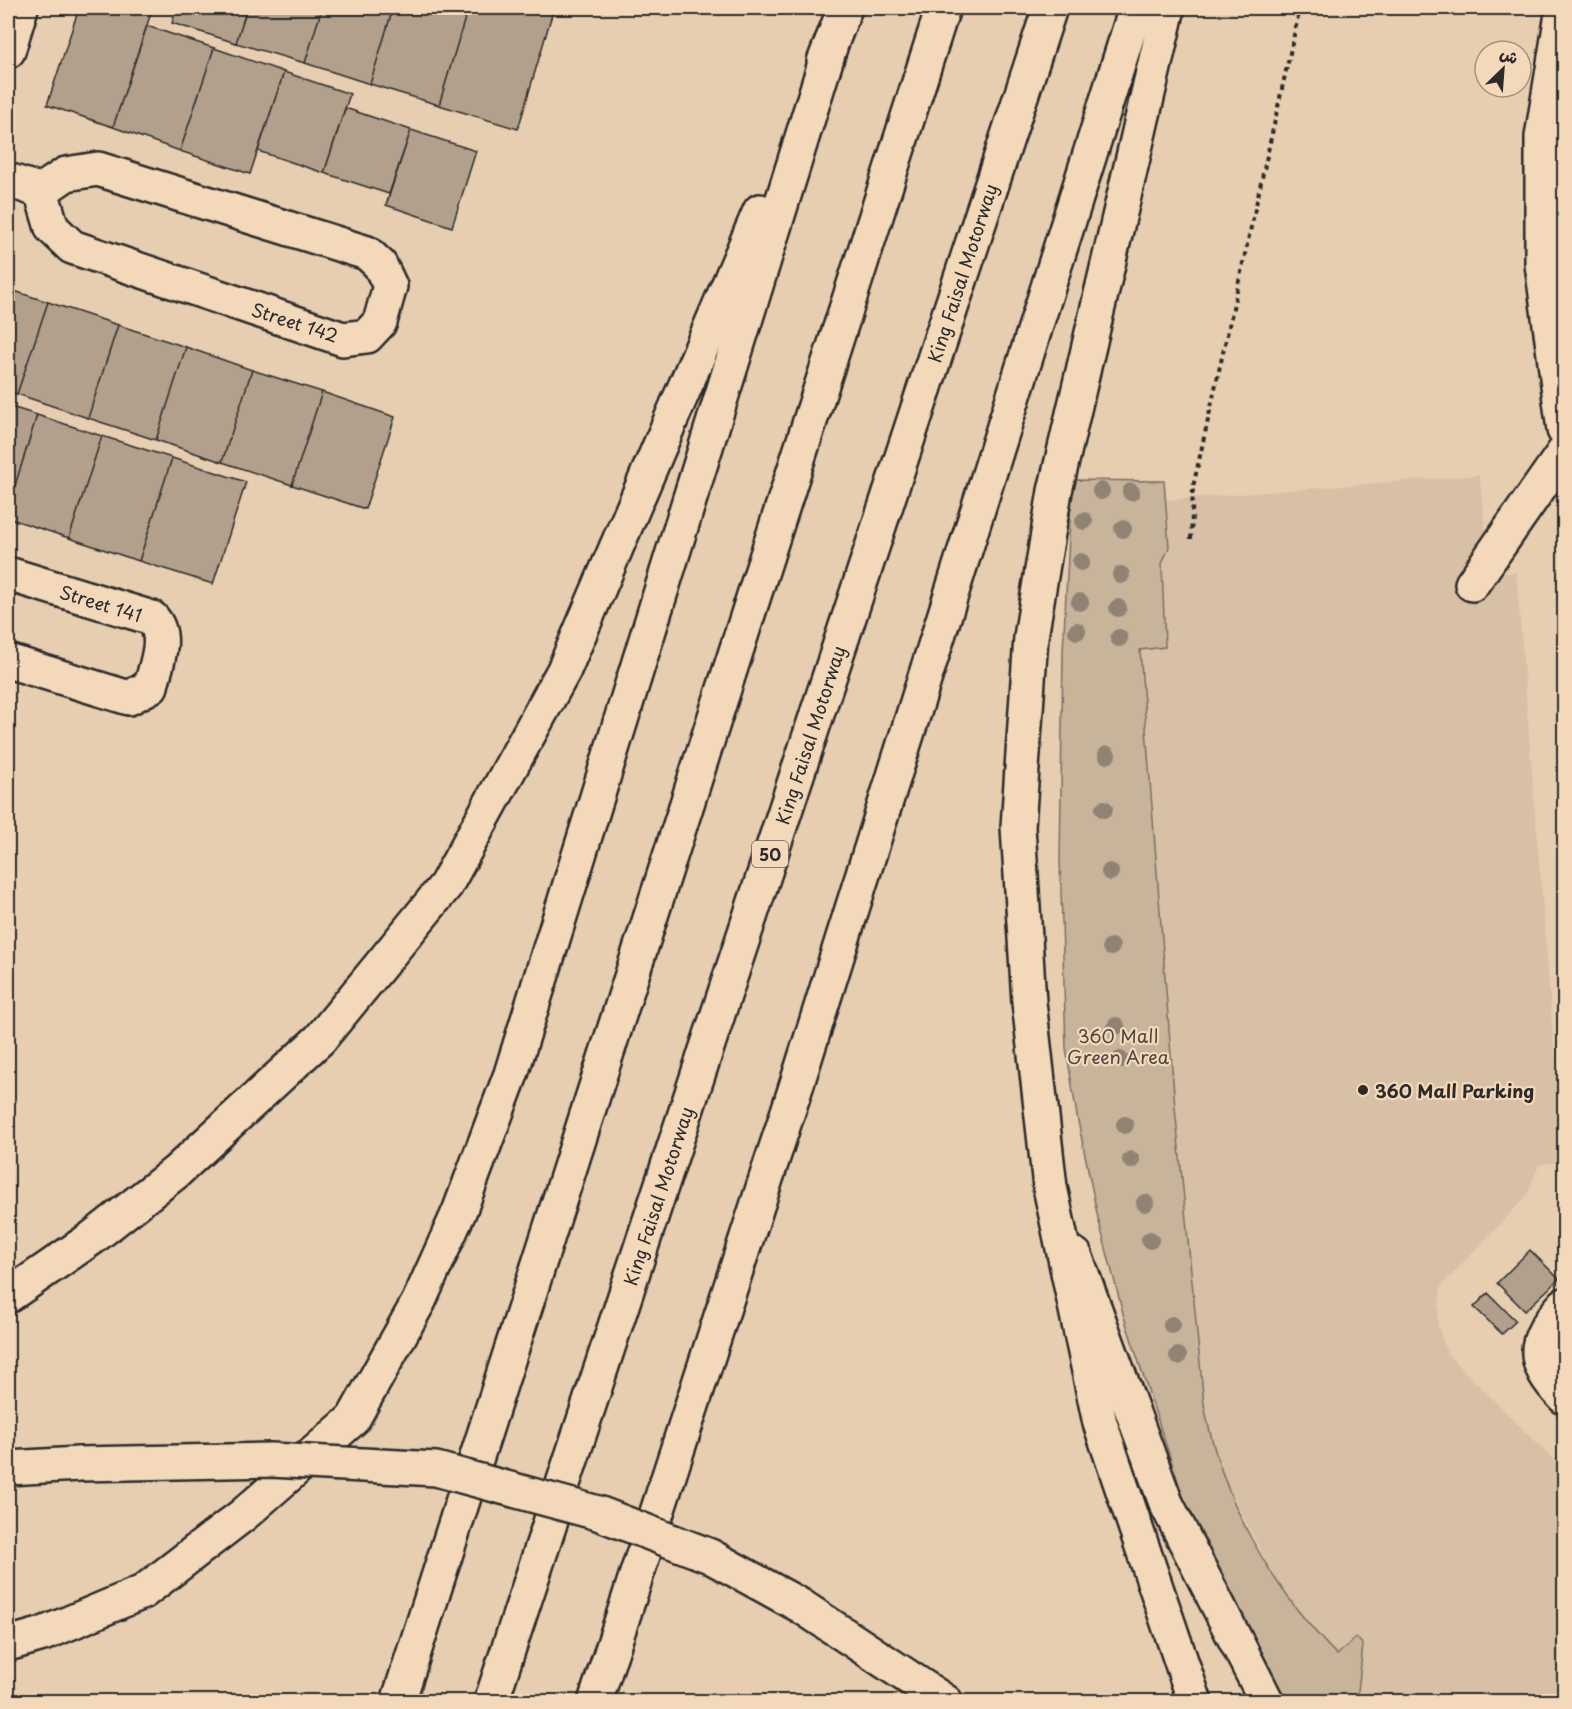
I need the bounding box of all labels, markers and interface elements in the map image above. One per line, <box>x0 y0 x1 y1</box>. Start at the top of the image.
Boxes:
north arrow <box>1473 39 1533 99</box>
text: ش <box>1497 40 1523 69</box>
street label: King Faisal Motorway <box>920 180 1004 366</box>
street label: Street 142 <box>248 295 342 349</box>
street label: Street 141 <box>57 578 145 628</box>
street label: King Faisal Motorway <box>768 642 852 828</box>
road number: 50 <box>752 841 788 867</box>
park label: 360 Mall Green Area <box>1067 1022 1170 1070</box>
place label: 360 Mall Parking <box>1375 1077 1534 1104</box>
marker: 360 Mall Parking <box>1356 1083 1370 1097</box>
street label: King Faisal Motorway <box>616 1103 700 1289</box>

